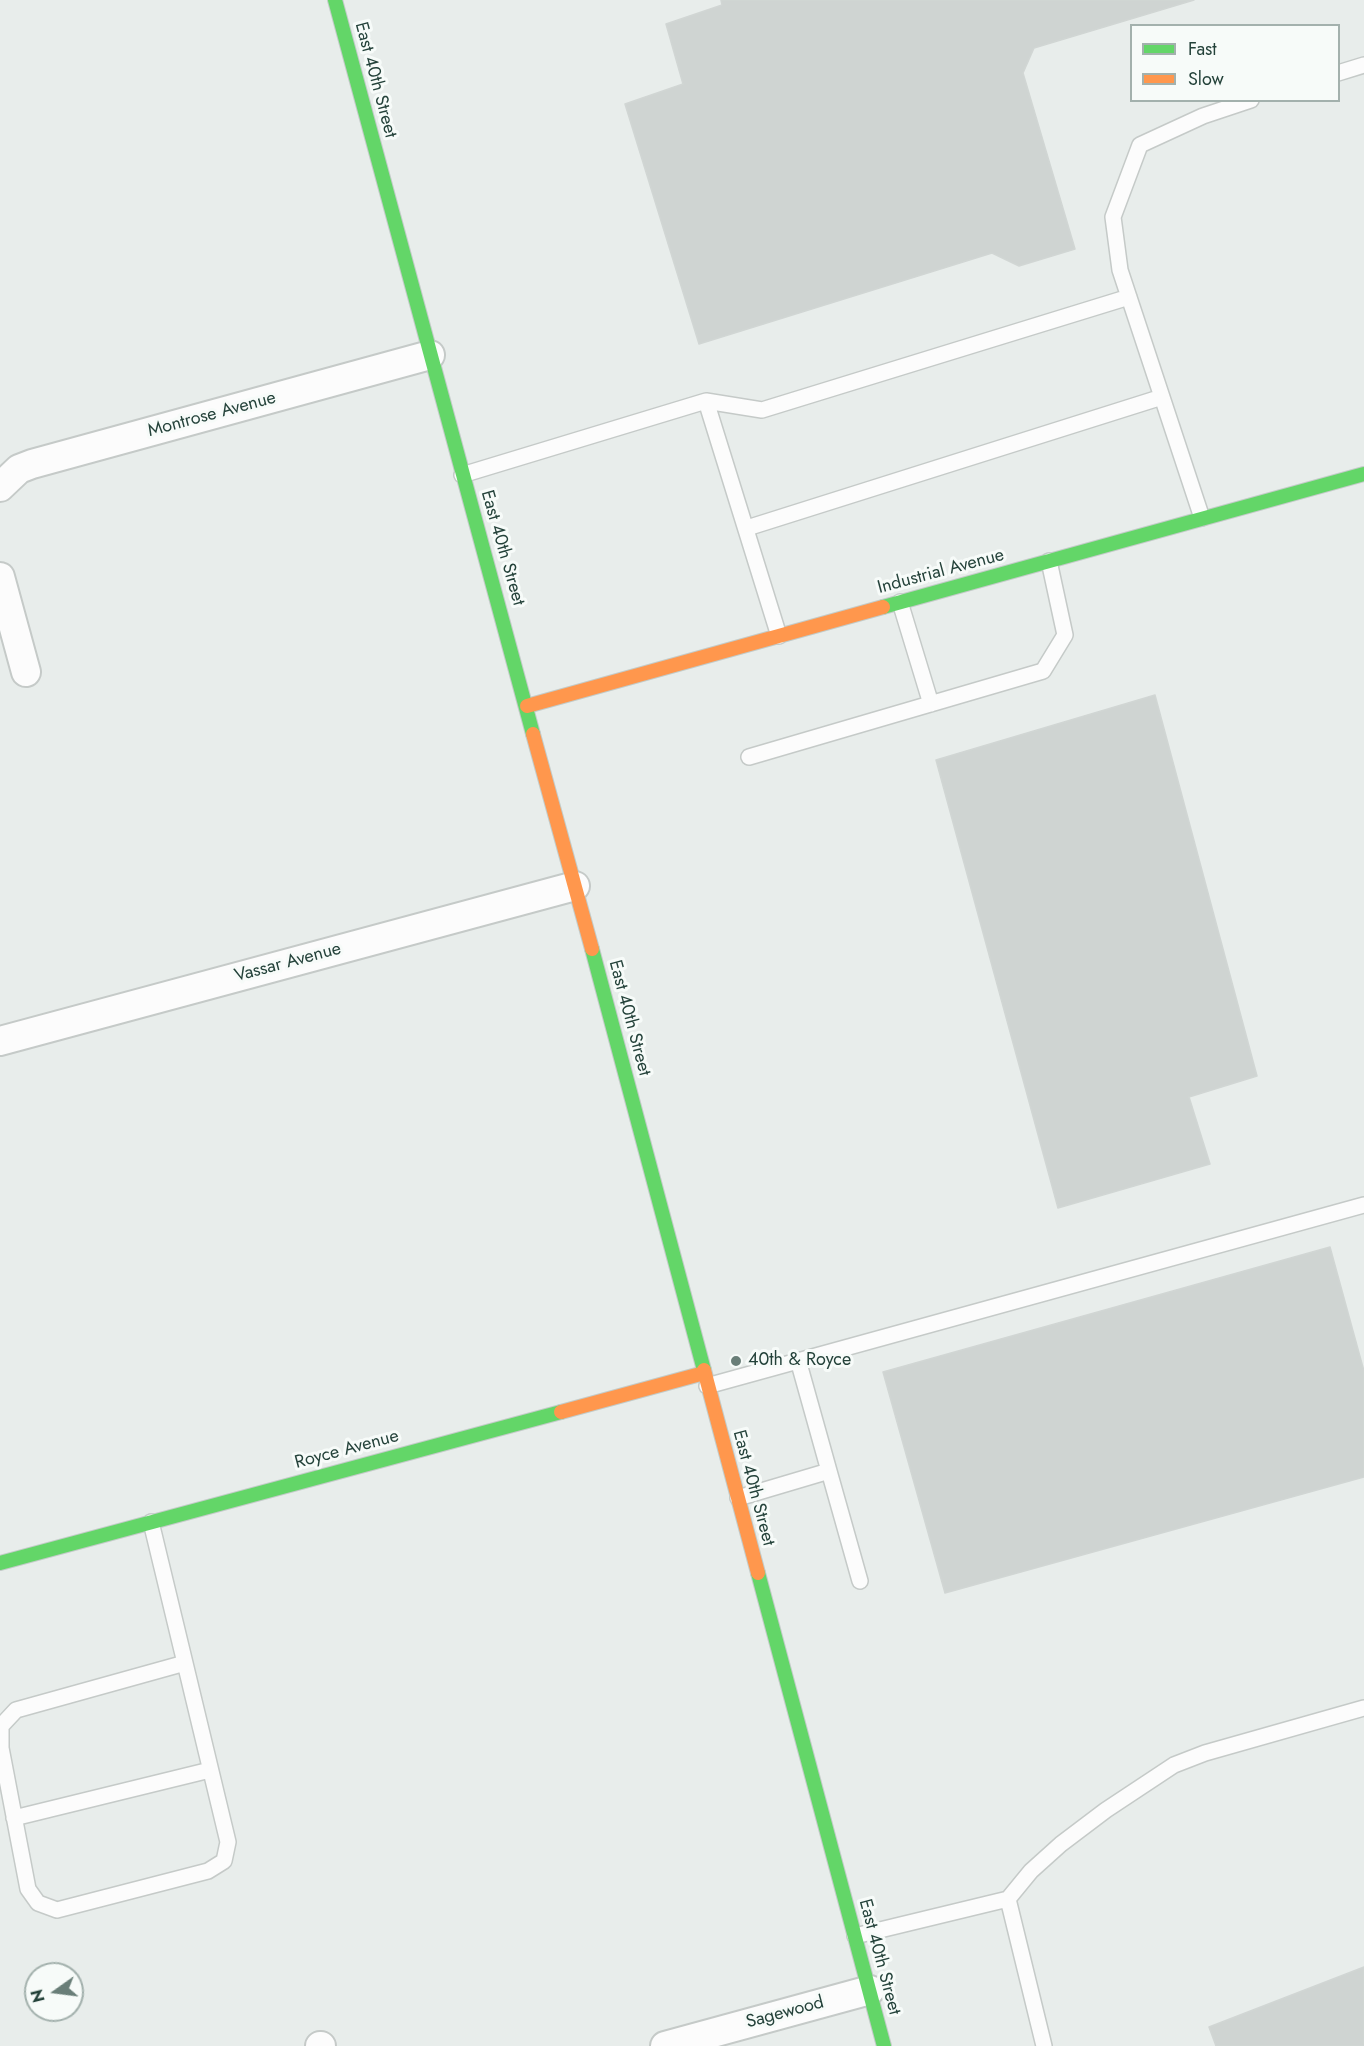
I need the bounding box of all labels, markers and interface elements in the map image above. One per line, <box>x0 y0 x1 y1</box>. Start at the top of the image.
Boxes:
street label: East 40th Street <box>349 20 401 140</box>
legend <box>1130 24 1340 102</box>
text: Fast <box>1188 36 1217 62</box>
text: Slow <box>1188 66 1224 92</box>
street label: Montrose Avenue <box>146 387 278 443</box>
street label: East 40th Street <box>475 488 529 608</box>
street label: Industrial Avenue <box>875 545 1007 599</box>
street label: Vassar Avenue <box>232 938 344 988</box>
street label: East 40th Street <box>603 958 655 1078</box>
place label: 40th & Royce <box>748 1350 851 1372</box>
marker: 40th & Royce <box>729 1354 743 1368</box>
street label: Royce Avenue <box>293 1426 401 1474</box>
street label: East 40th Street <box>727 1428 779 1548</box>
street label: East 40th Street <box>853 1897 905 2017</box>
north arrow <box>24 1962 84 2022</box>
text: N <box>25 1987 51 2005</box>
street label: Sagewood <box>744 1992 826 2034</box>

